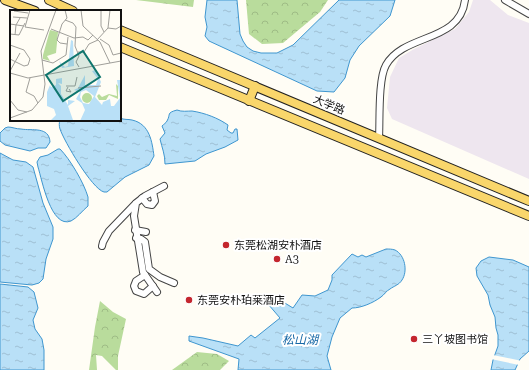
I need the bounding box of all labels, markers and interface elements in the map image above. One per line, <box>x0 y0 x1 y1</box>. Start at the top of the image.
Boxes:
inset map <box>10 10 121 121</box>
street label: 大学路 <box>311 93 347 117</box>
place label: 东莞松湖安朴酒店 <box>234 239 322 252</box>
marker: 东莞松湖安朴酒店 <box>221 240 231 250</box>
place label: A3 <box>285 253 299 266</box>
marker: A3 <box>272 254 282 264</box>
place label: 东莞安朴珀莱酒店 <box>197 294 285 307</box>
marker: 东莞安朴珀莱酒店 <box>184 295 194 305</box>
water label: 松山湖 <box>282 333 320 347</box>
place label: 三丫坡图书馆 <box>422 333 488 346</box>
marker: 三丫坡图书馆 <box>409 334 419 344</box>

